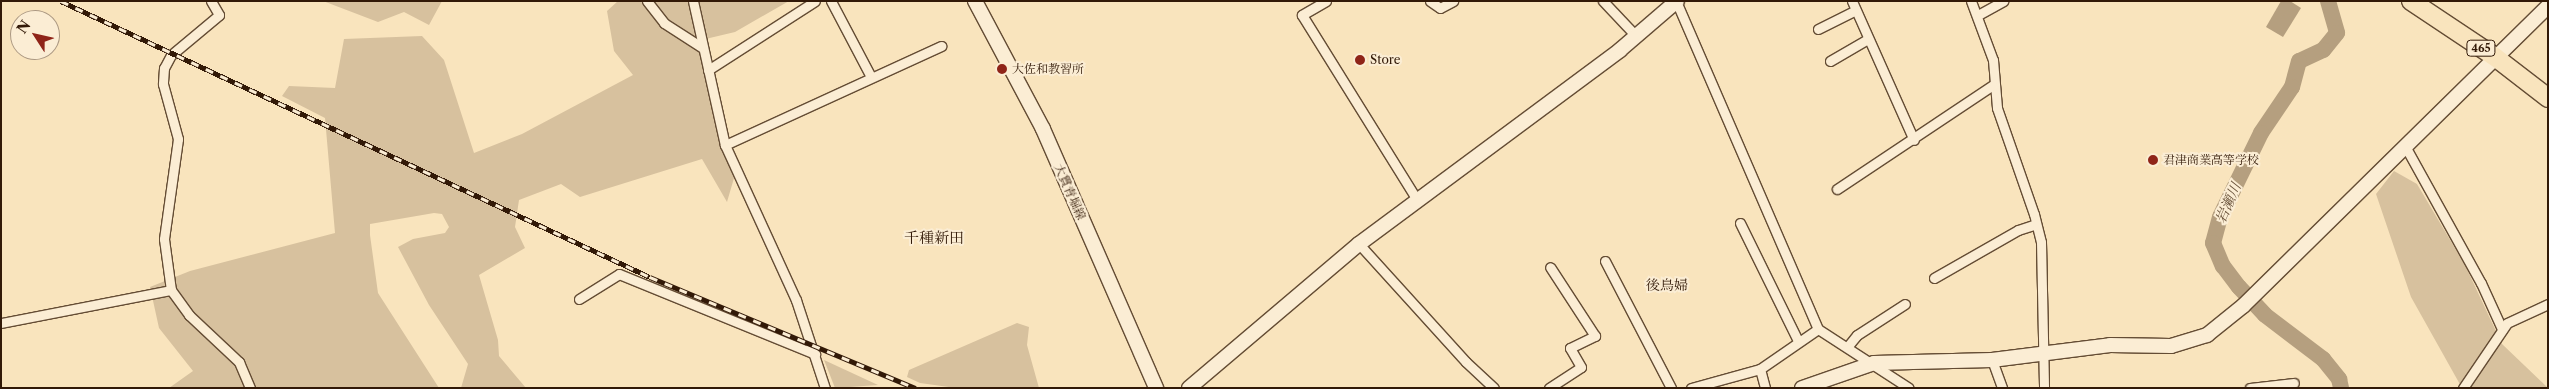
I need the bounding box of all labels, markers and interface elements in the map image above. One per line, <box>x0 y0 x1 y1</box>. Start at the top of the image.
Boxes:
north arrow <box>10 10 60 60</box>
text: N <box>13 17 34 37</box>
road number: 465 <box>2466 40 2496 56</box>
place label: Store <box>1370 53 1400 67</box>
marker: Store <box>1354 54 1366 66</box>
place label: 大佐和教習所 <box>1012 62 1084 76</box>
marker: 大佐和教習所 <box>996 63 1008 75</box>
place label: 君津商業高等学校 <box>2163 153 2259 167</box>
marker: 君津商業高等学校 <box>2147 154 2159 166</box>
street label: 大貫青堀線 <box>1051 162 1089 222</box>
water label: 岩瀬川 <box>2212 180 2244 226</box>
district label: 千種新田 <box>904 229 964 247</box>
district label: 後鳥婦 <box>1646 277 1688 293</box>

